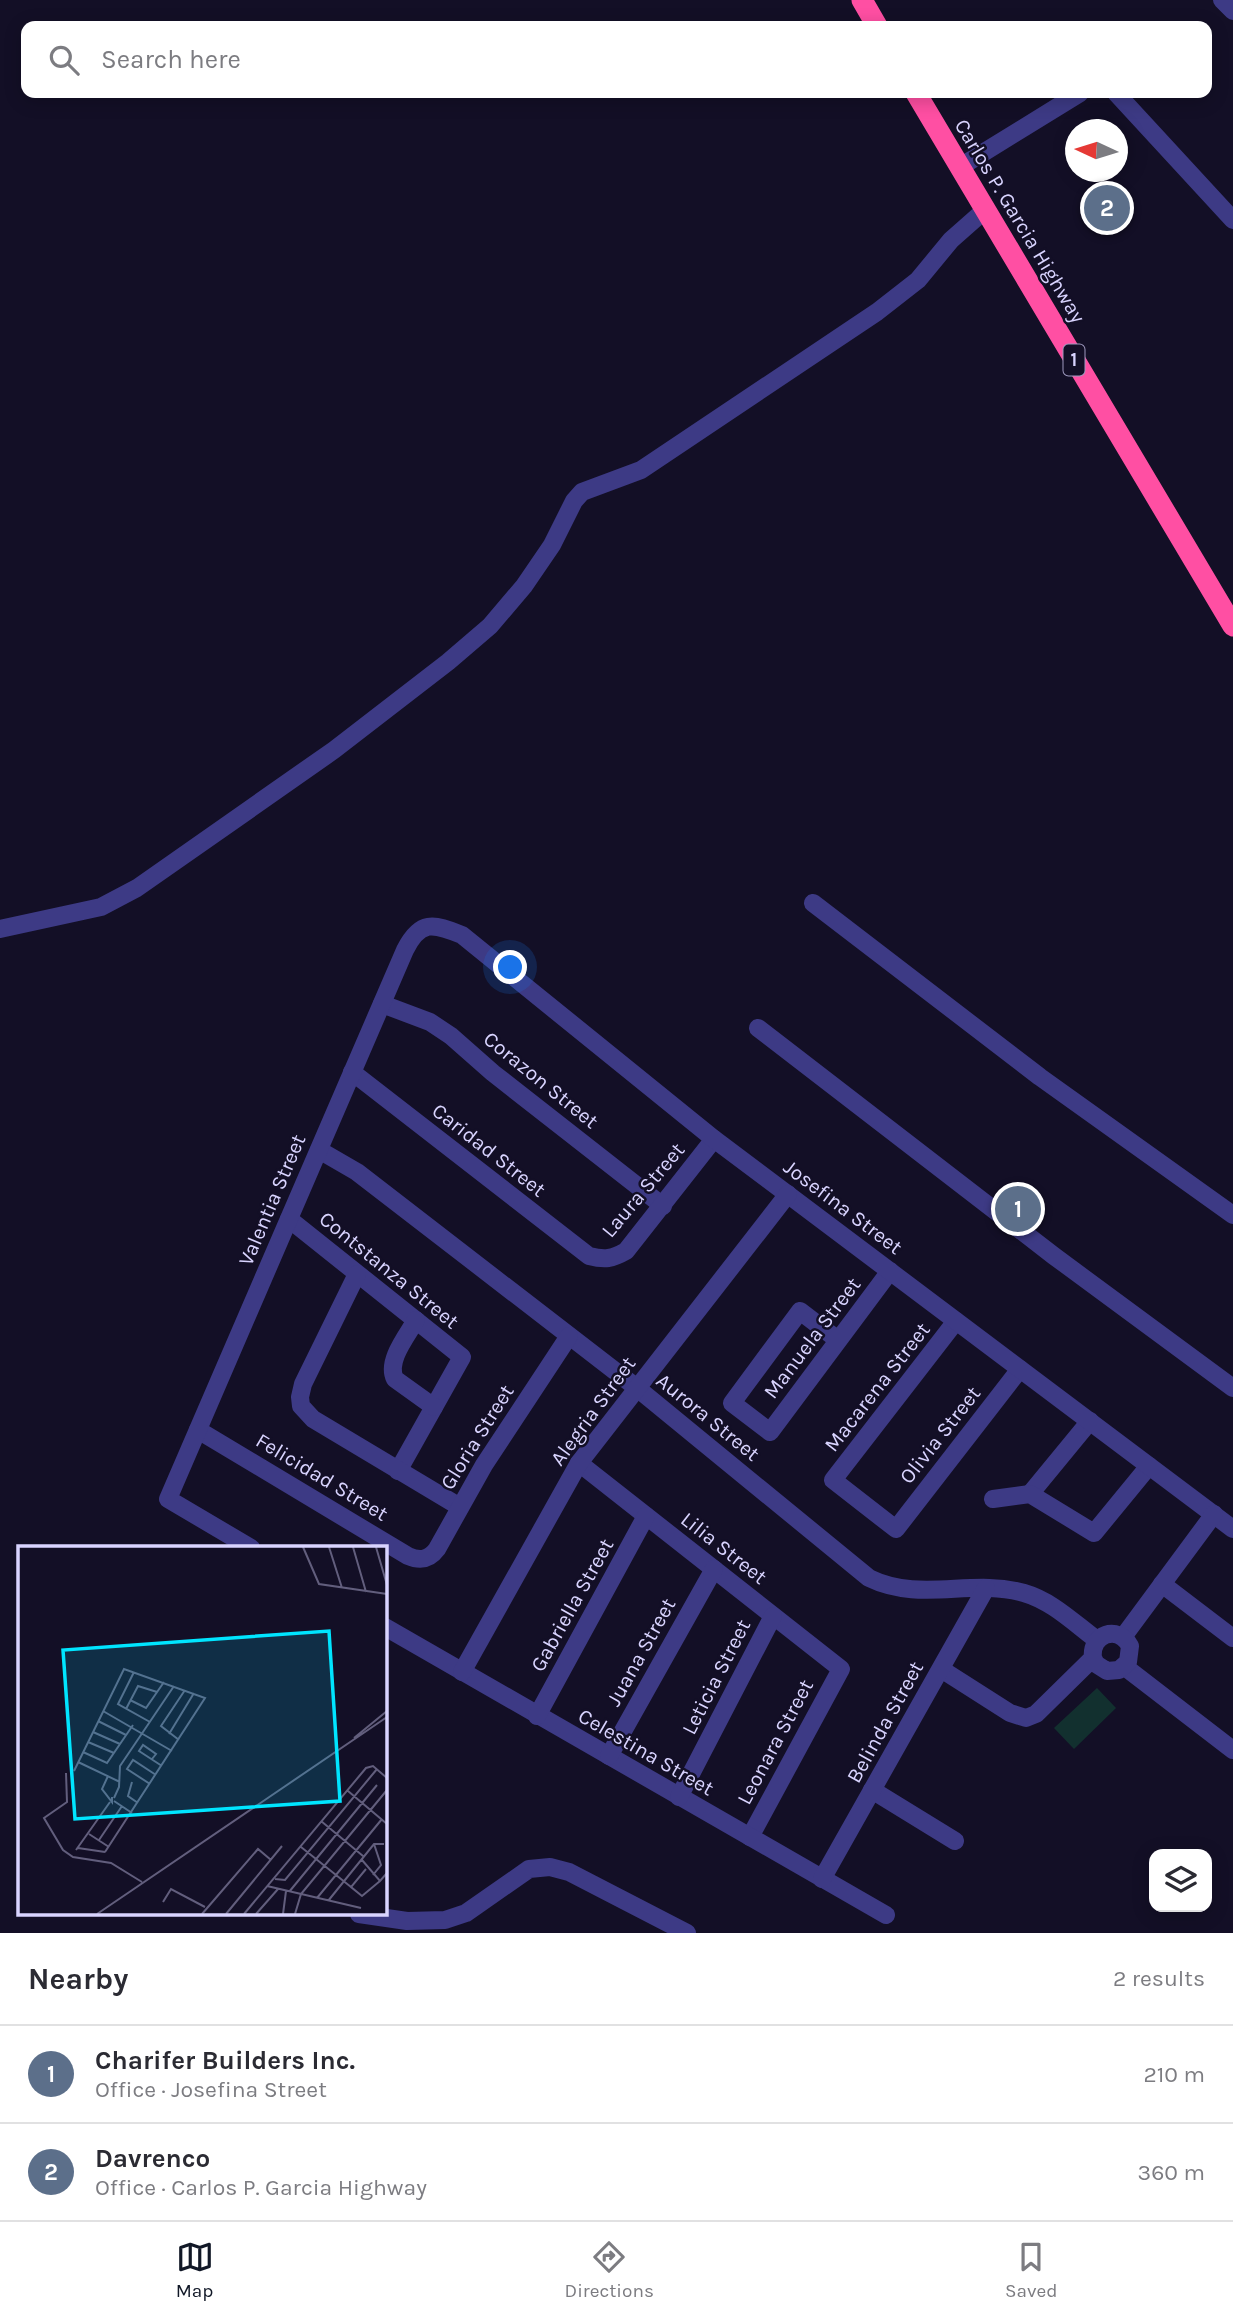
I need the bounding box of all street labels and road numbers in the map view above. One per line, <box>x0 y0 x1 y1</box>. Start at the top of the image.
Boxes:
street label: Carlos P. Garcia Highway <box>950 115 1091 327</box>
road number: 1 <box>1064 344 1084 376</box>
street label: Corazon Street <box>479 1027 603 1134</box>
street label: Caridad Street <box>427 1098 551 1202</box>
street label: Valentia Street <box>234 1131 311 1269</box>
street label: Laura Street <box>597 1138 689 1242</box>
street label: Josefina Street <box>779 1155 907 1259</box>
street label: Contstanza Street <box>315 1206 464 1334</box>
street label: Manuela Street <box>759 1273 865 1403</box>
street label: Macarena Street <box>819 1318 935 1456</box>
street label: Alegria Street <box>545 1352 641 1470</box>
street label: Aurora Street <box>652 1368 764 1466</box>
street label: Gloria Street <box>435 1380 519 1494</box>
street label: Olivia Street <box>895 1382 985 1488</box>
street label: Felicidad Street <box>252 1428 392 1526</box>
street label: Lilia Street <box>676 1507 772 1589</box>
street label: Gabriella Street <box>526 1534 618 1676</box>
street label: Juana Street <box>602 1594 681 1710</box>
street label: Leticia Street <box>677 1615 755 1739</box>
street label: Belinda Street <box>842 1657 928 1787</box>
street label: Leonara Street <box>732 1675 818 1809</box>
street label: Celestina Street <box>574 1704 718 1801</box>

